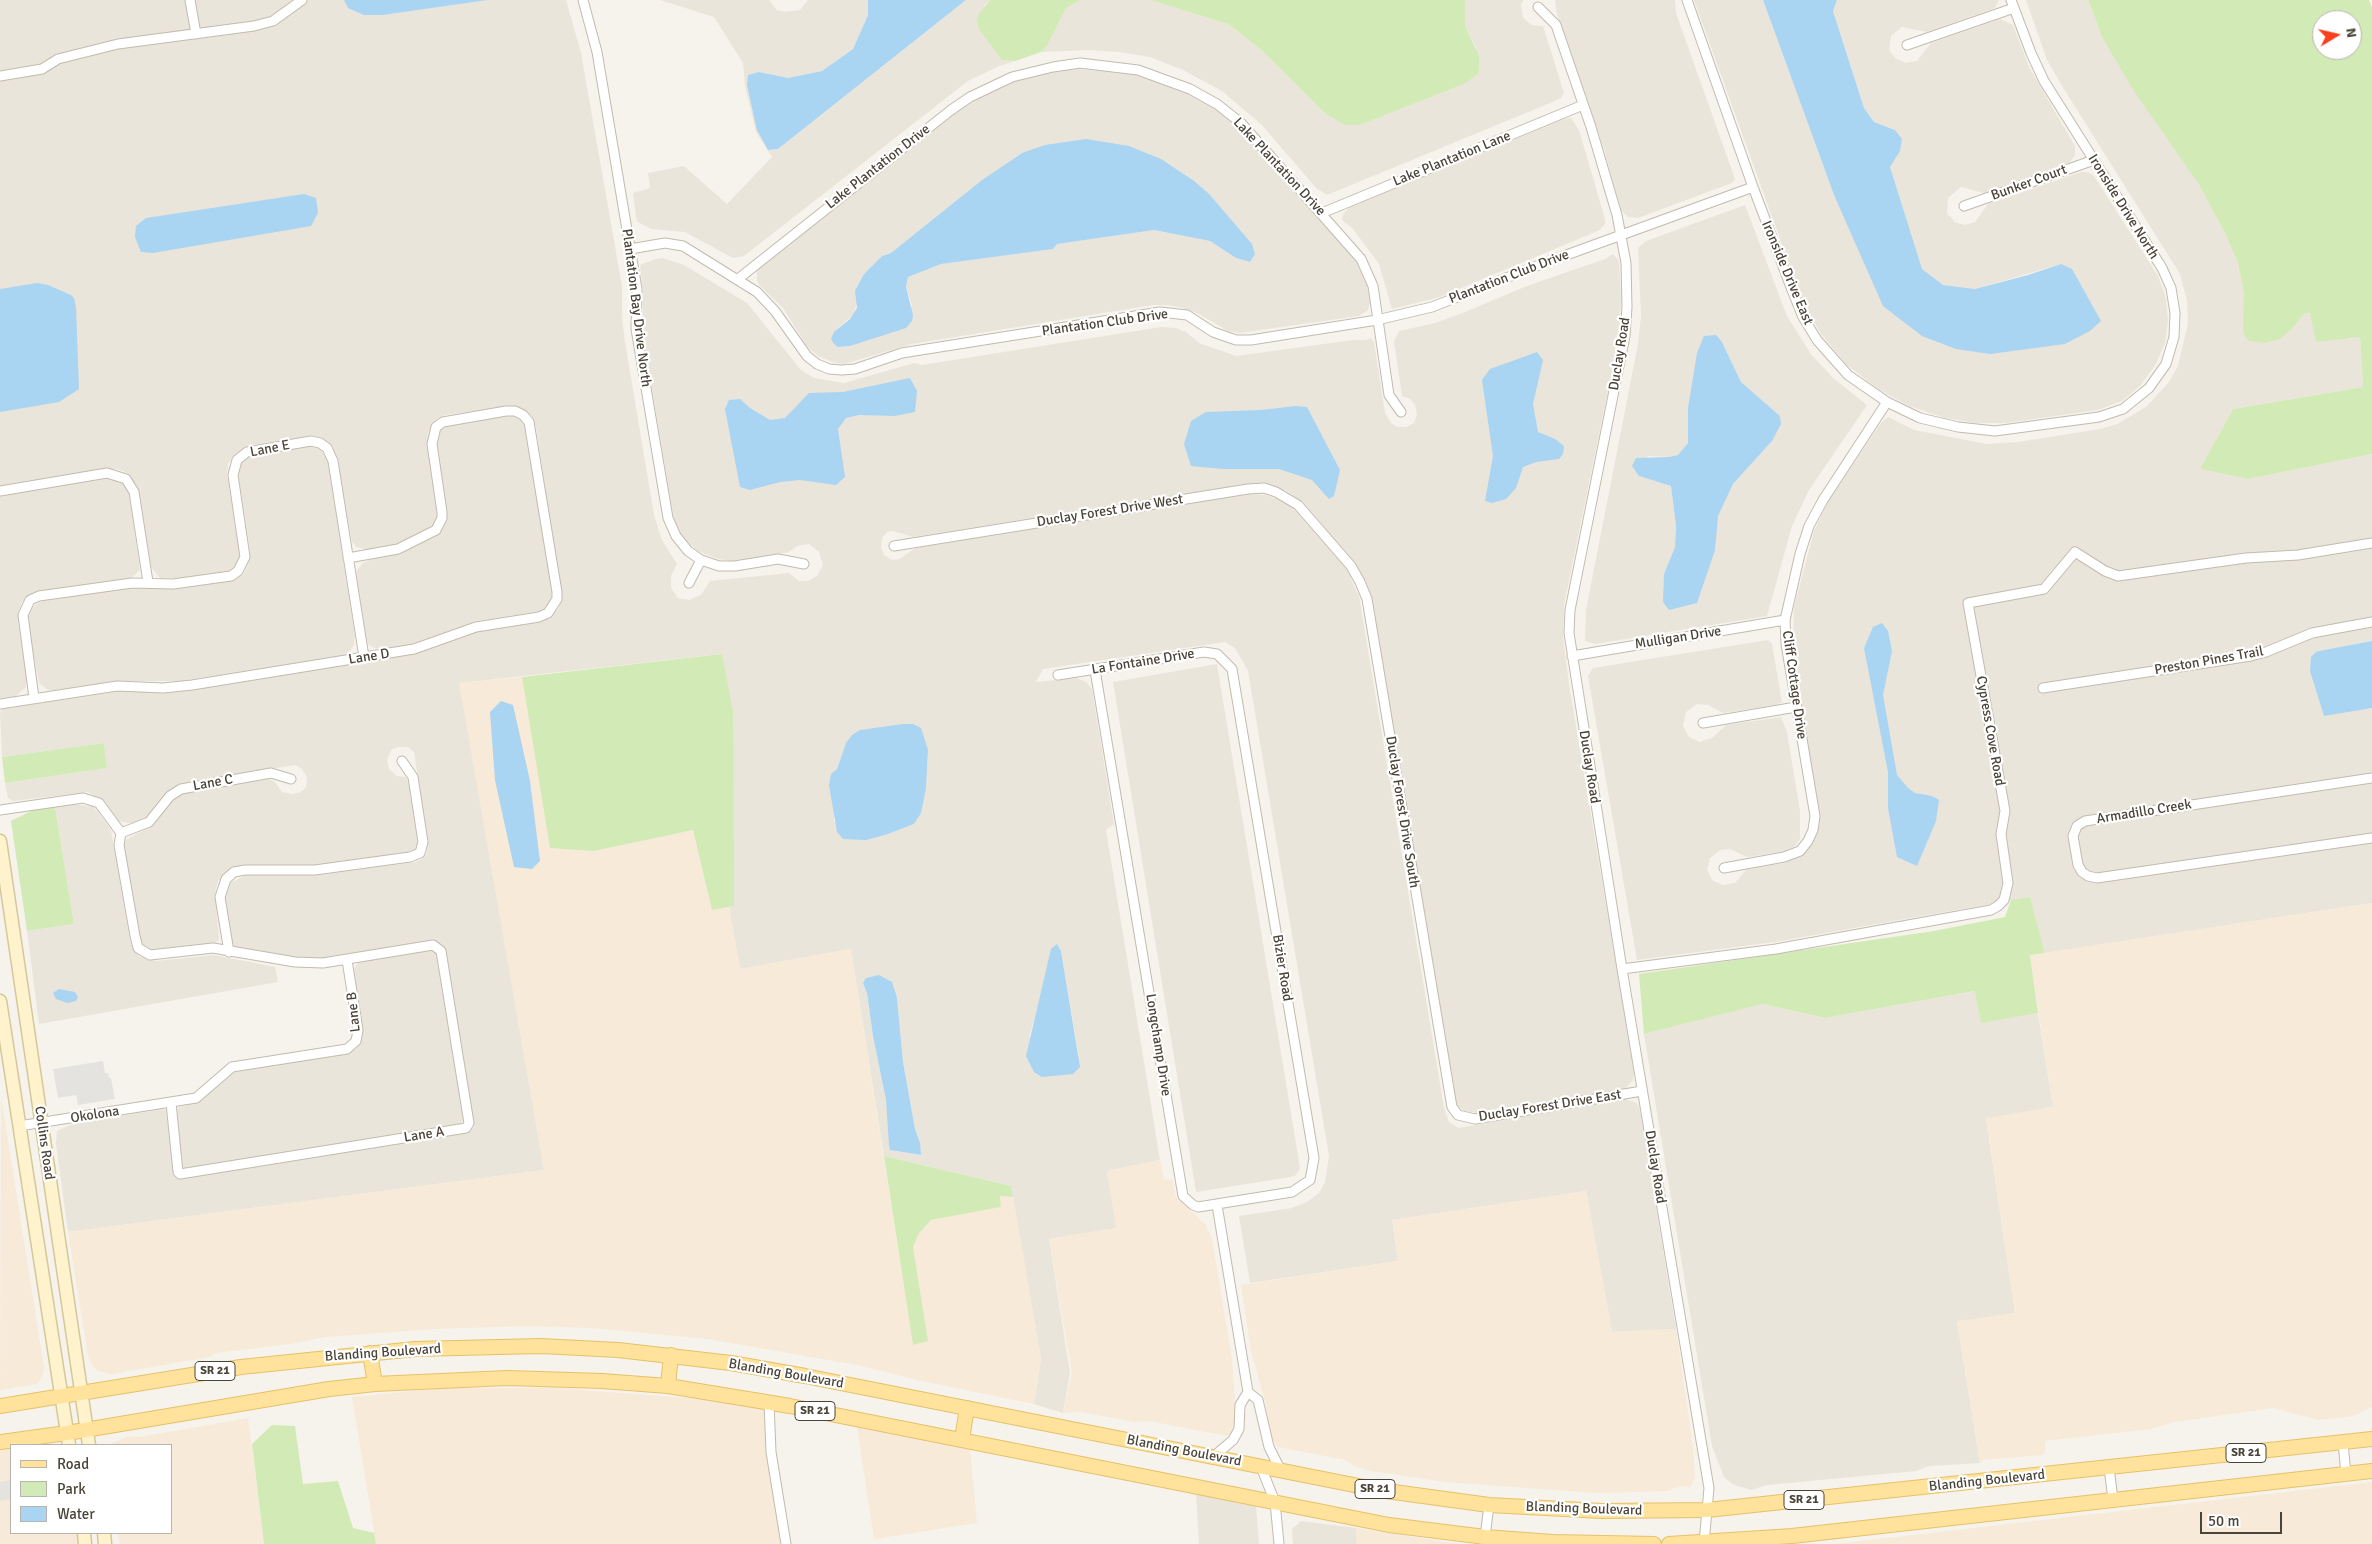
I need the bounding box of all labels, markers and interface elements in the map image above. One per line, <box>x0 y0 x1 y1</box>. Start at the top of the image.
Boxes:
north arrow <box>2312 10 2362 60</box>
text: N <box>2342 27 2360 39</box>
street label: Lake Plantation Drive <box>1229 115 1329 219</box>
street label: Lake Plantation Drive <box>822 121 934 213</box>
street label: Lake Plantation Lane <box>1391 128 1513 190</box>
street label: Ironside Drive North <box>2084 151 2162 263</box>
street label: Bunker Court <box>1989 162 2069 204</box>
street label: Ironside Drive East <box>1757 218 1817 328</box>
street label: Plantation Bay Drive North <box>618 228 654 388</box>
street label: Plantation Club Drive <box>1447 246 1571 308</box>
street label: Plantation Club Drive <box>1041 306 1169 340</box>
street label: Duclay Road <box>1606 316 1634 392</box>
street label: Lane E <box>249 437 291 461</box>
street label: Duclay Forest Drive West <box>1036 491 1184 531</box>
street label: Mulligan Drive <box>1634 623 1722 653</box>
street label: Cliff Cottage Drive <box>1778 630 1810 740</box>
street label: Preston Pines Trail <box>2153 643 2265 679</box>
street label: Lane D <box>347 645 391 669</box>
street label: La Fontaine Drive <box>1090 646 1196 678</box>
street label: Cypress Cove Road <box>1972 675 2008 787</box>
street label: Duclay Road <box>1575 729 1603 805</box>
street label: Duclay Forest Drive South <box>1382 735 1422 889</box>
street label: Lane C <box>192 771 234 795</box>
street label: Armadillo Creek <box>2095 796 2193 828</box>
street label: Bizier Road <box>1268 933 1296 1003</box>
street label: Lane B <box>344 991 364 1033</box>
street label: Longchamp Drive <box>1142 993 1174 1097</box>
street label: Duclay Forest Drive East <box>1477 1086 1623 1126</box>
street label: Okolona <box>69 1103 121 1127</box>
street label: Collins Road <box>31 1105 57 1181</box>
street label: Lane A <box>403 1124 445 1146</box>
street label: Duclay Road <box>1641 1129 1669 1205</box>
street label: Blanding Boulevard <box>324 1341 442 1365</box>
street label: Blanding Boulevard <box>727 1356 845 1392</box>
road number: SR 21 <box>195 1362 235 1380</box>
road number: SR 21 <box>795 1402 835 1420</box>
street label: Blanding Boulevard <box>1125 1432 1243 1470</box>
legend <box>10 1444 172 1534</box>
road number: SR 21 <box>2226 1444 2266 1462</box>
text: Road <box>57 1455 89 1473</box>
street label: Blanding Boulevard <box>1928 1467 2046 1495</box>
text: Park <box>57 1480 86 1498</box>
road number: SR 21 <box>1355 1480 1395 1498</box>
road number: SR 21 <box>1784 1490 1824 1510</box>
street label: Blanding Boulevard <box>1525 1499 1643 1519</box>
scale bar <box>2202 1502 2284 1534</box>
text: Water <box>57 1505 95 1523</box>
text: 50 m <box>2208 1512 2239 1530</box>

